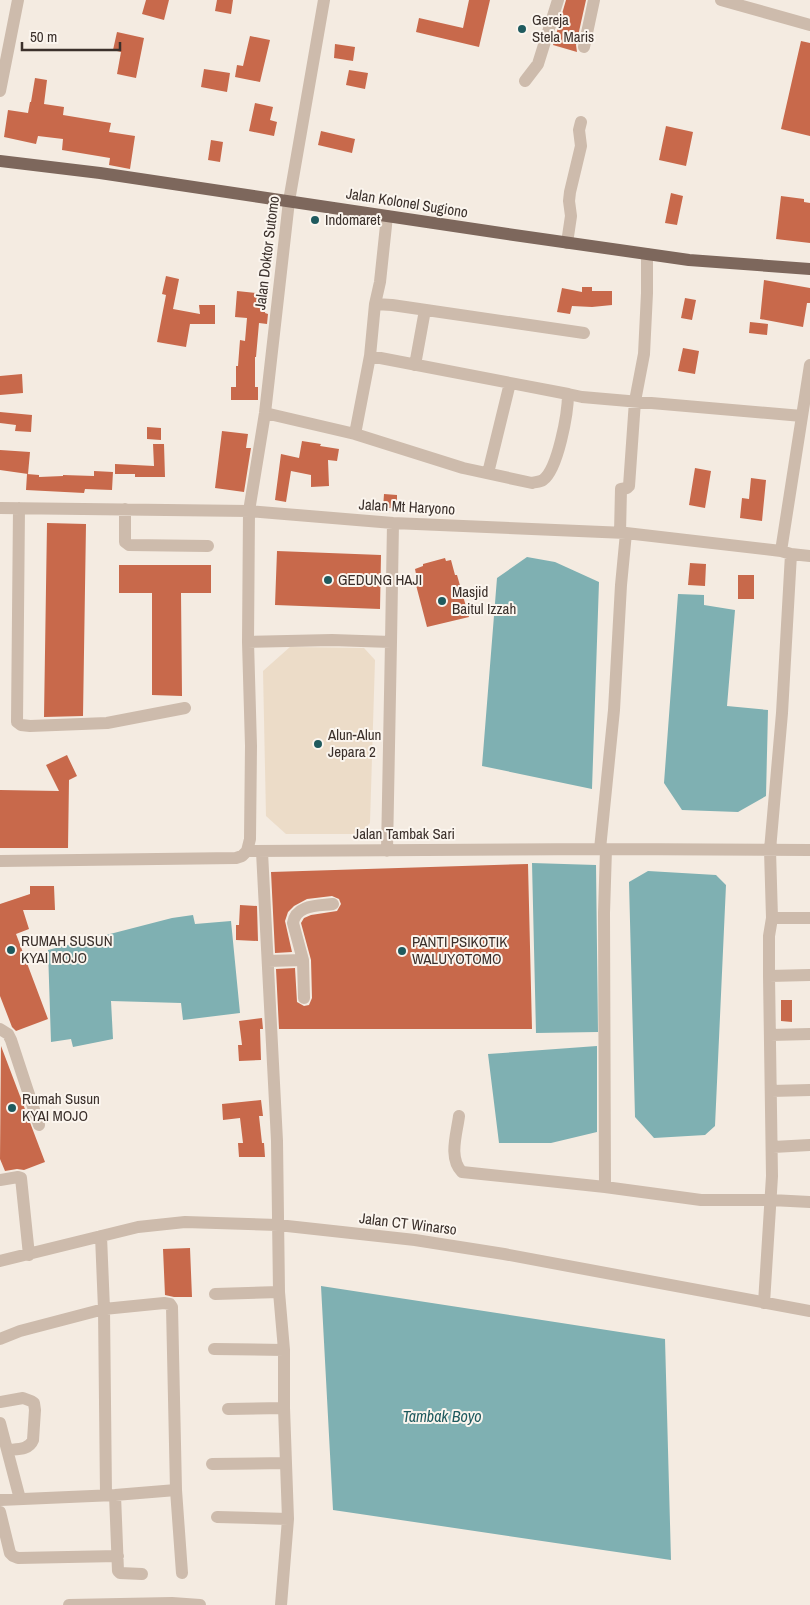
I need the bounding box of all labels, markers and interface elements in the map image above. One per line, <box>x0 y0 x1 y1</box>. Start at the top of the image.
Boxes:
place label: Gereja Stela Maris <box>532 9 594 47</box>
scale bar <box>22 20 120 52</box>
marker: Gereja Stela Maris <box>516 23 528 35</box>
text: 50 m <box>30 26 57 47</box>
street label: Jalan Kolonel Sugiono <box>345 183 470 223</box>
street label: Jalan Doktor Sutomo <box>249 195 284 311</box>
place label: Indomaret <box>325 209 381 230</box>
marker: Indomaret <box>309 214 321 226</box>
street label: Jalan Mt Haryono <box>358 493 456 520</box>
place label: GEDUNG HAJI <box>338 569 422 590</box>
marker: GEDUNG HAJI <box>322 574 334 586</box>
place label: Masjid Baitul Izzah <box>452 581 516 619</box>
marker: Masjid Baitul Izzah <box>436 595 448 607</box>
place label: Alun-Alun Jepara 2 <box>327 724 381 762</box>
marker: Alun-Alun Jepara 2 <box>312 738 324 750</box>
street label: Jalan Tambak Sari <box>353 823 455 844</box>
place label: RUMAH SUSUN KYAI MOJO <box>21 930 113 968</box>
place label: PANTI PSIKOTIK WALUYOTOMO <box>412 931 508 969</box>
marker: RUMAH SUSUN KYAI MOJO <box>5 944 17 956</box>
marker: PANTI PSIKOTIK WALUYOTOMO <box>396 945 408 957</box>
place label: Rumah Susun KYAI MOJO <box>22 1088 100 1126</box>
marker: Rumah Susun KYAI MOJO <box>6 1102 18 1114</box>
street label: Jalan CT Winarso <box>358 1207 458 1240</box>
water label: Tambak Boyo <box>402 1405 482 1427</box>

